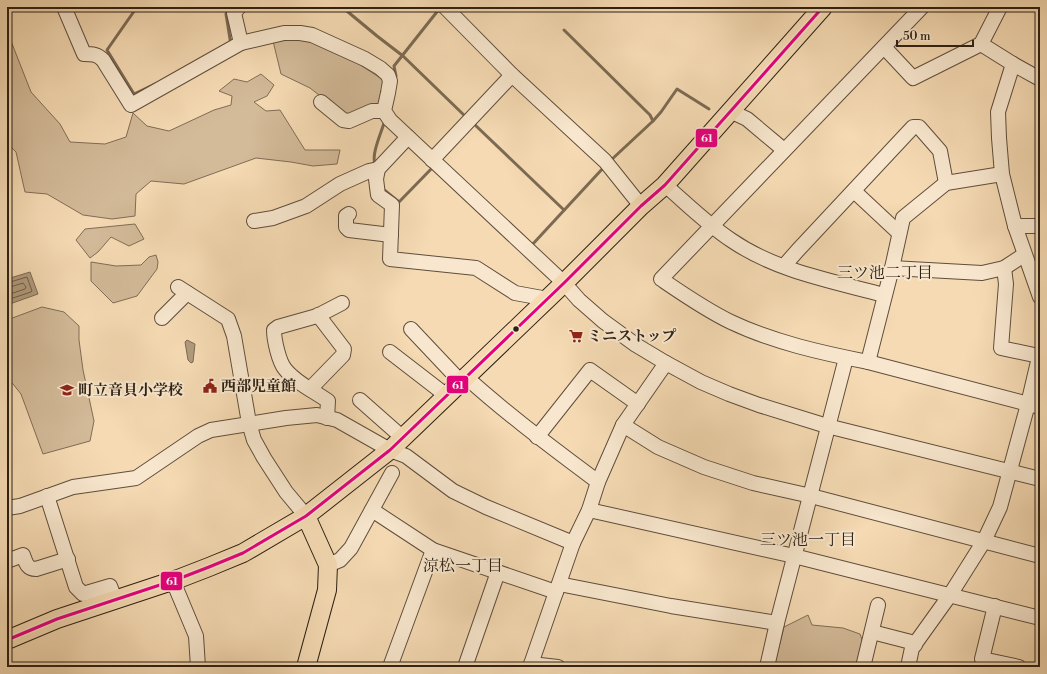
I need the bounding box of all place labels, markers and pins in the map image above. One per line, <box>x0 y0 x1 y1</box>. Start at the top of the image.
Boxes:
unlabelled marker <box>511 324 521 334</box>
place label: ミニストップ <box>587 327 677 346</box>
supermarket icon: ミニストップ <box>568 328 584 344</box>
place label: 西部児童館 <box>221 377 296 396</box>
public building icon: 西部児童館 <box>202 378 218 394</box>
place label: 町立音貝小学校 <box>78 381 183 400</box>
school or university icon: 町立音貝小学校 <box>59 382 75 398</box>

